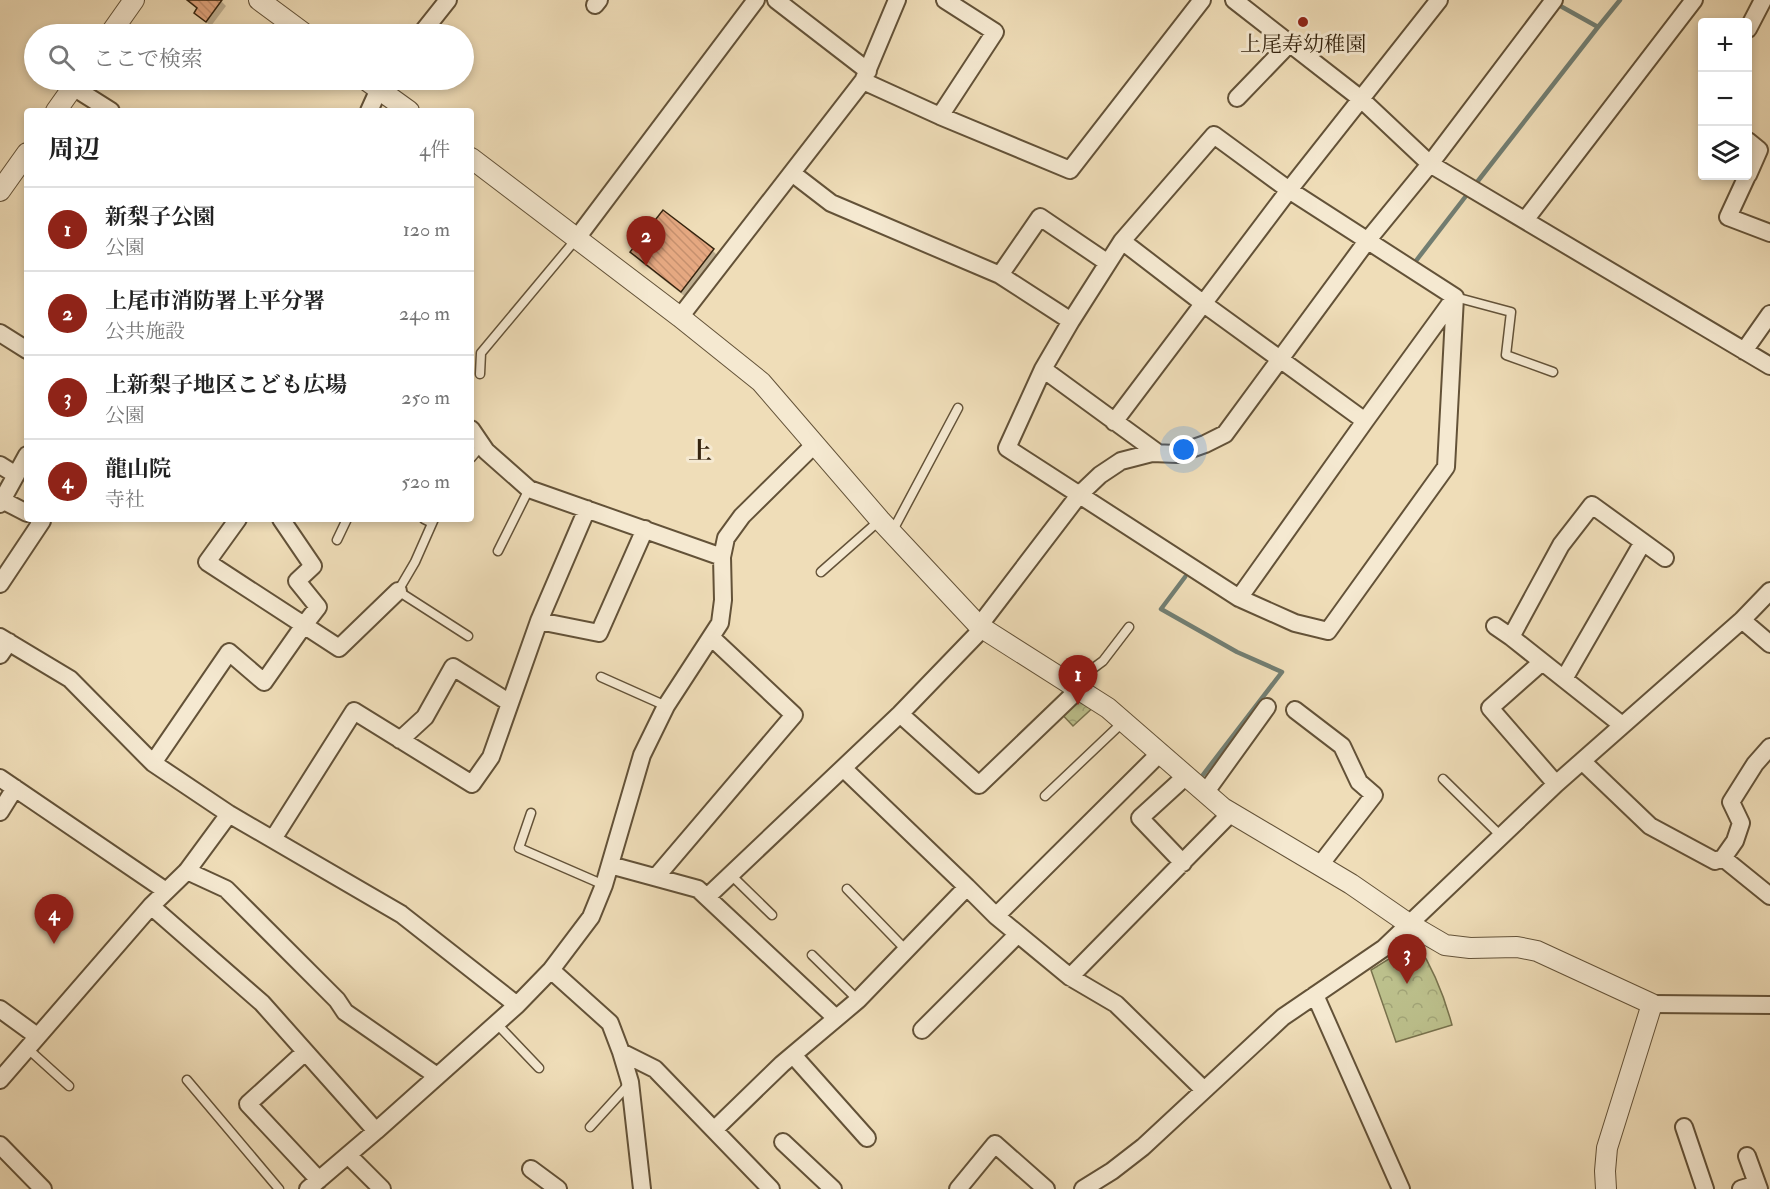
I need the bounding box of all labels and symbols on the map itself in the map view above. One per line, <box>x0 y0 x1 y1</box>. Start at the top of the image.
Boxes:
marker: 上尾寿幼稚園 <box>1296 15 1310 29</box>
place label: 上尾寿幼稚園 <box>1240 31 1366 58</box>
pin: 2 <box>626 216 666 266</box>
your location <box>1169 435 1198 464</box>
district label: 上 <box>688 436 712 467</box>
pin: 1 <box>1058 656 1098 705</box>
pin: 4 <box>34 894 74 944</box>
pin: 3 <box>1388 934 1426 984</box>

